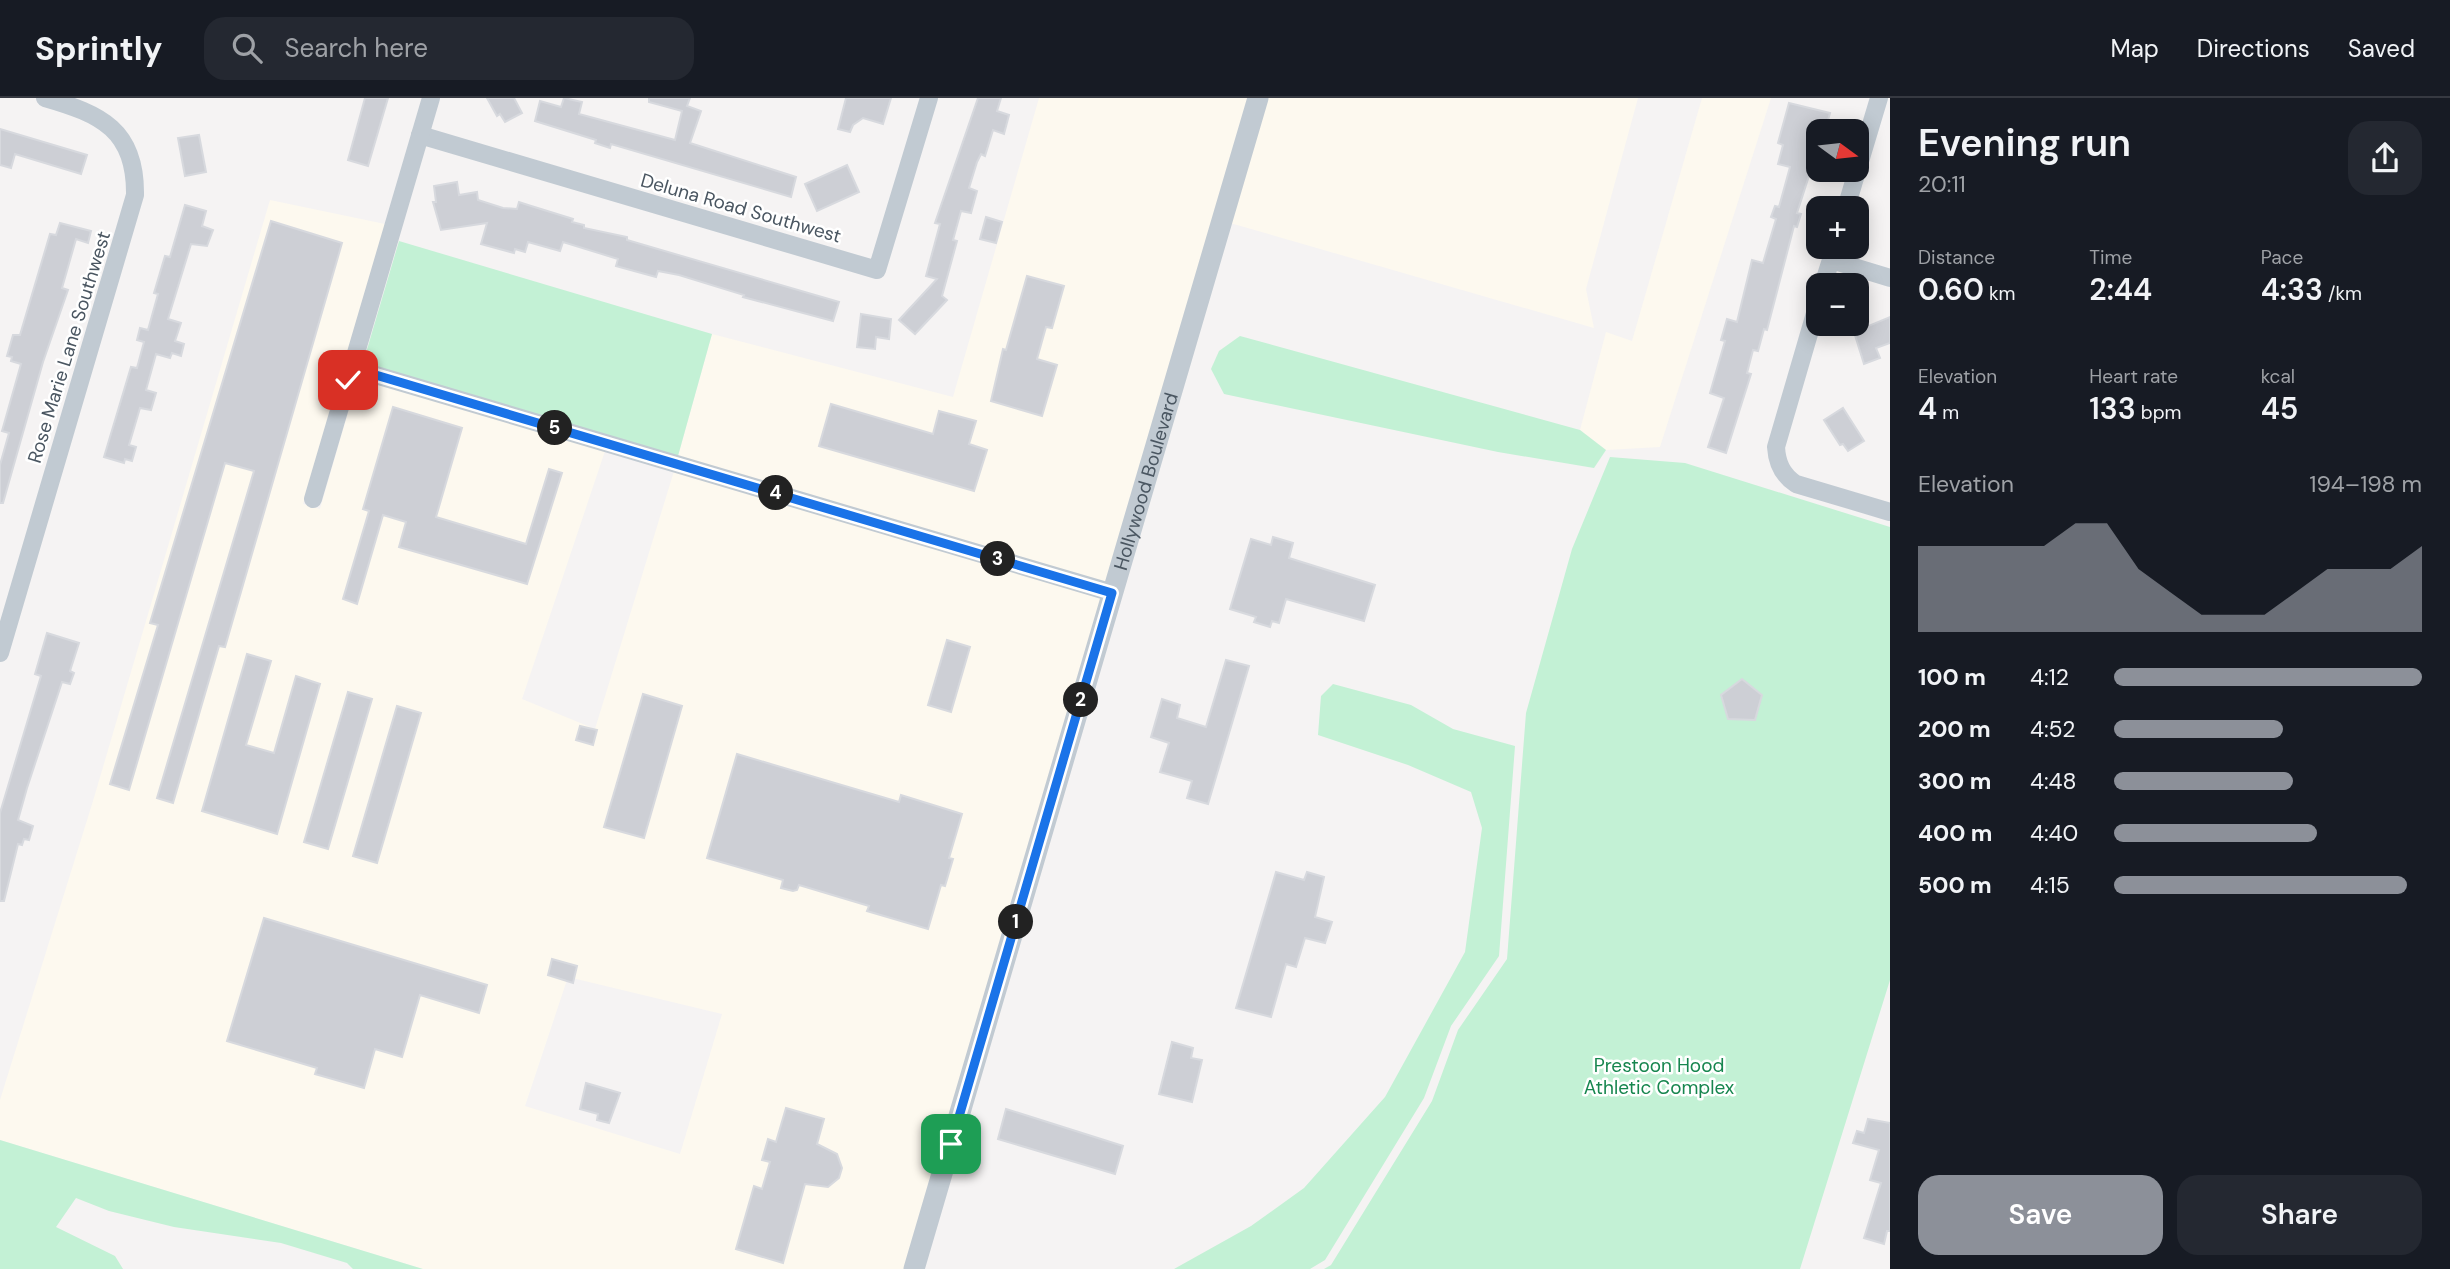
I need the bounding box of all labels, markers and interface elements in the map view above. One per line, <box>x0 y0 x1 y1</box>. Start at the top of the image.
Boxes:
search box <box>204 17 694 80</box>
text: Sprintly <box>35 27 162 70</box>
icon: search <box>228 29 266 67</box>
text: Search here <box>284 31 428 65</box>
text: Map <box>2111 33 2159 64</box>
text: Directions <box>2197 33 2310 64</box>
text: Saved <box>2348 33 2415 64</box>
text: Evening run <box>1918 118 2131 168</box>
north arrow <box>1806 119 1869 182</box>
map controls <box>1806 119 1869 336</box>
button: share <box>2348 121 2422 195</box>
street label: Deluna Road Southwest <box>638 167 844 249</box>
text: 20:11 <box>1918 169 1966 199</box>
button: + <box>1806 196 1869 259</box>
street label: Rose Marie Lane Southwest <box>22 228 116 466</box>
text: Distance <box>1918 245 1995 270</box>
text: Time <box>2089 245 2132 270</box>
text: Pace <box>2261 245 2303 270</box>
text: 0.60 <box>1918 270 1984 309</box>
text: 2:44 <box>2089 270 2152 309</box>
text: 4:33 <box>2261 270 2323 309</box>
button: − <box>1806 273 1869 336</box>
text: km <box>1984 281 2015 306</box>
text: /km <box>2323 281 2362 306</box>
pin <box>318 350 378 410</box>
icon: check <box>329 361 367 399</box>
text: Elevation <box>1918 364 1997 389</box>
text: Heart rate <box>2089 364 2178 389</box>
text: kcal <box>2261 364 2295 389</box>
text: 4 <box>1918 389 1937 428</box>
text: 133 <box>2089 389 2136 428</box>
text: 45 <box>2261 389 2298 428</box>
street label: Hollywood Boulevard <box>1108 390 1183 573</box>
text: m <box>1937 400 1959 425</box>
text: bpm <box>2136 400 2182 425</box>
pin: 5 <box>538 410 572 446</box>
text: 5 <box>549 415 560 440</box>
text: Elevation <box>1918 469 2014 499</box>
text: 194–198 m <box>2309 469 2422 499</box>
pin: 4 <box>758 476 794 510</box>
text: 4 <box>769 480 782 505</box>
pin: 3 <box>981 542 1016 576</box>
text: 3 <box>992 546 1003 571</box>
text: 100 m <box>1918 662 1986 692</box>
text: 4:12 <box>2030 662 2069 692</box>
pin: 2 <box>1064 682 1098 718</box>
text: 2 <box>1075 687 1086 712</box>
text: 200 m <box>1918 714 1991 744</box>
text: 4:52 <box>2030 714 2076 744</box>
text: 300 m <box>1918 766 1991 796</box>
text: 4:48 <box>2030 766 2077 796</box>
text: 400 m <box>1918 818 1992 848</box>
text: 4:40 <box>2030 818 2078 848</box>
text: 500 m <box>1918 870 1992 900</box>
text: 4:15 <box>2030 870 2070 900</box>
pin: 1 <box>998 904 1034 940</box>
text: 1 <box>1012 909 1019 934</box>
park label: Prestoon Hood Athletic Complex <box>1584 1053 1735 1100</box>
pin <box>921 1114 981 1174</box>
icon: arrive <box>932 1125 970 1163</box>
button: Save <box>1918 1175 2163 1255</box>
button: Share <box>2177 1175 2422 1255</box>

